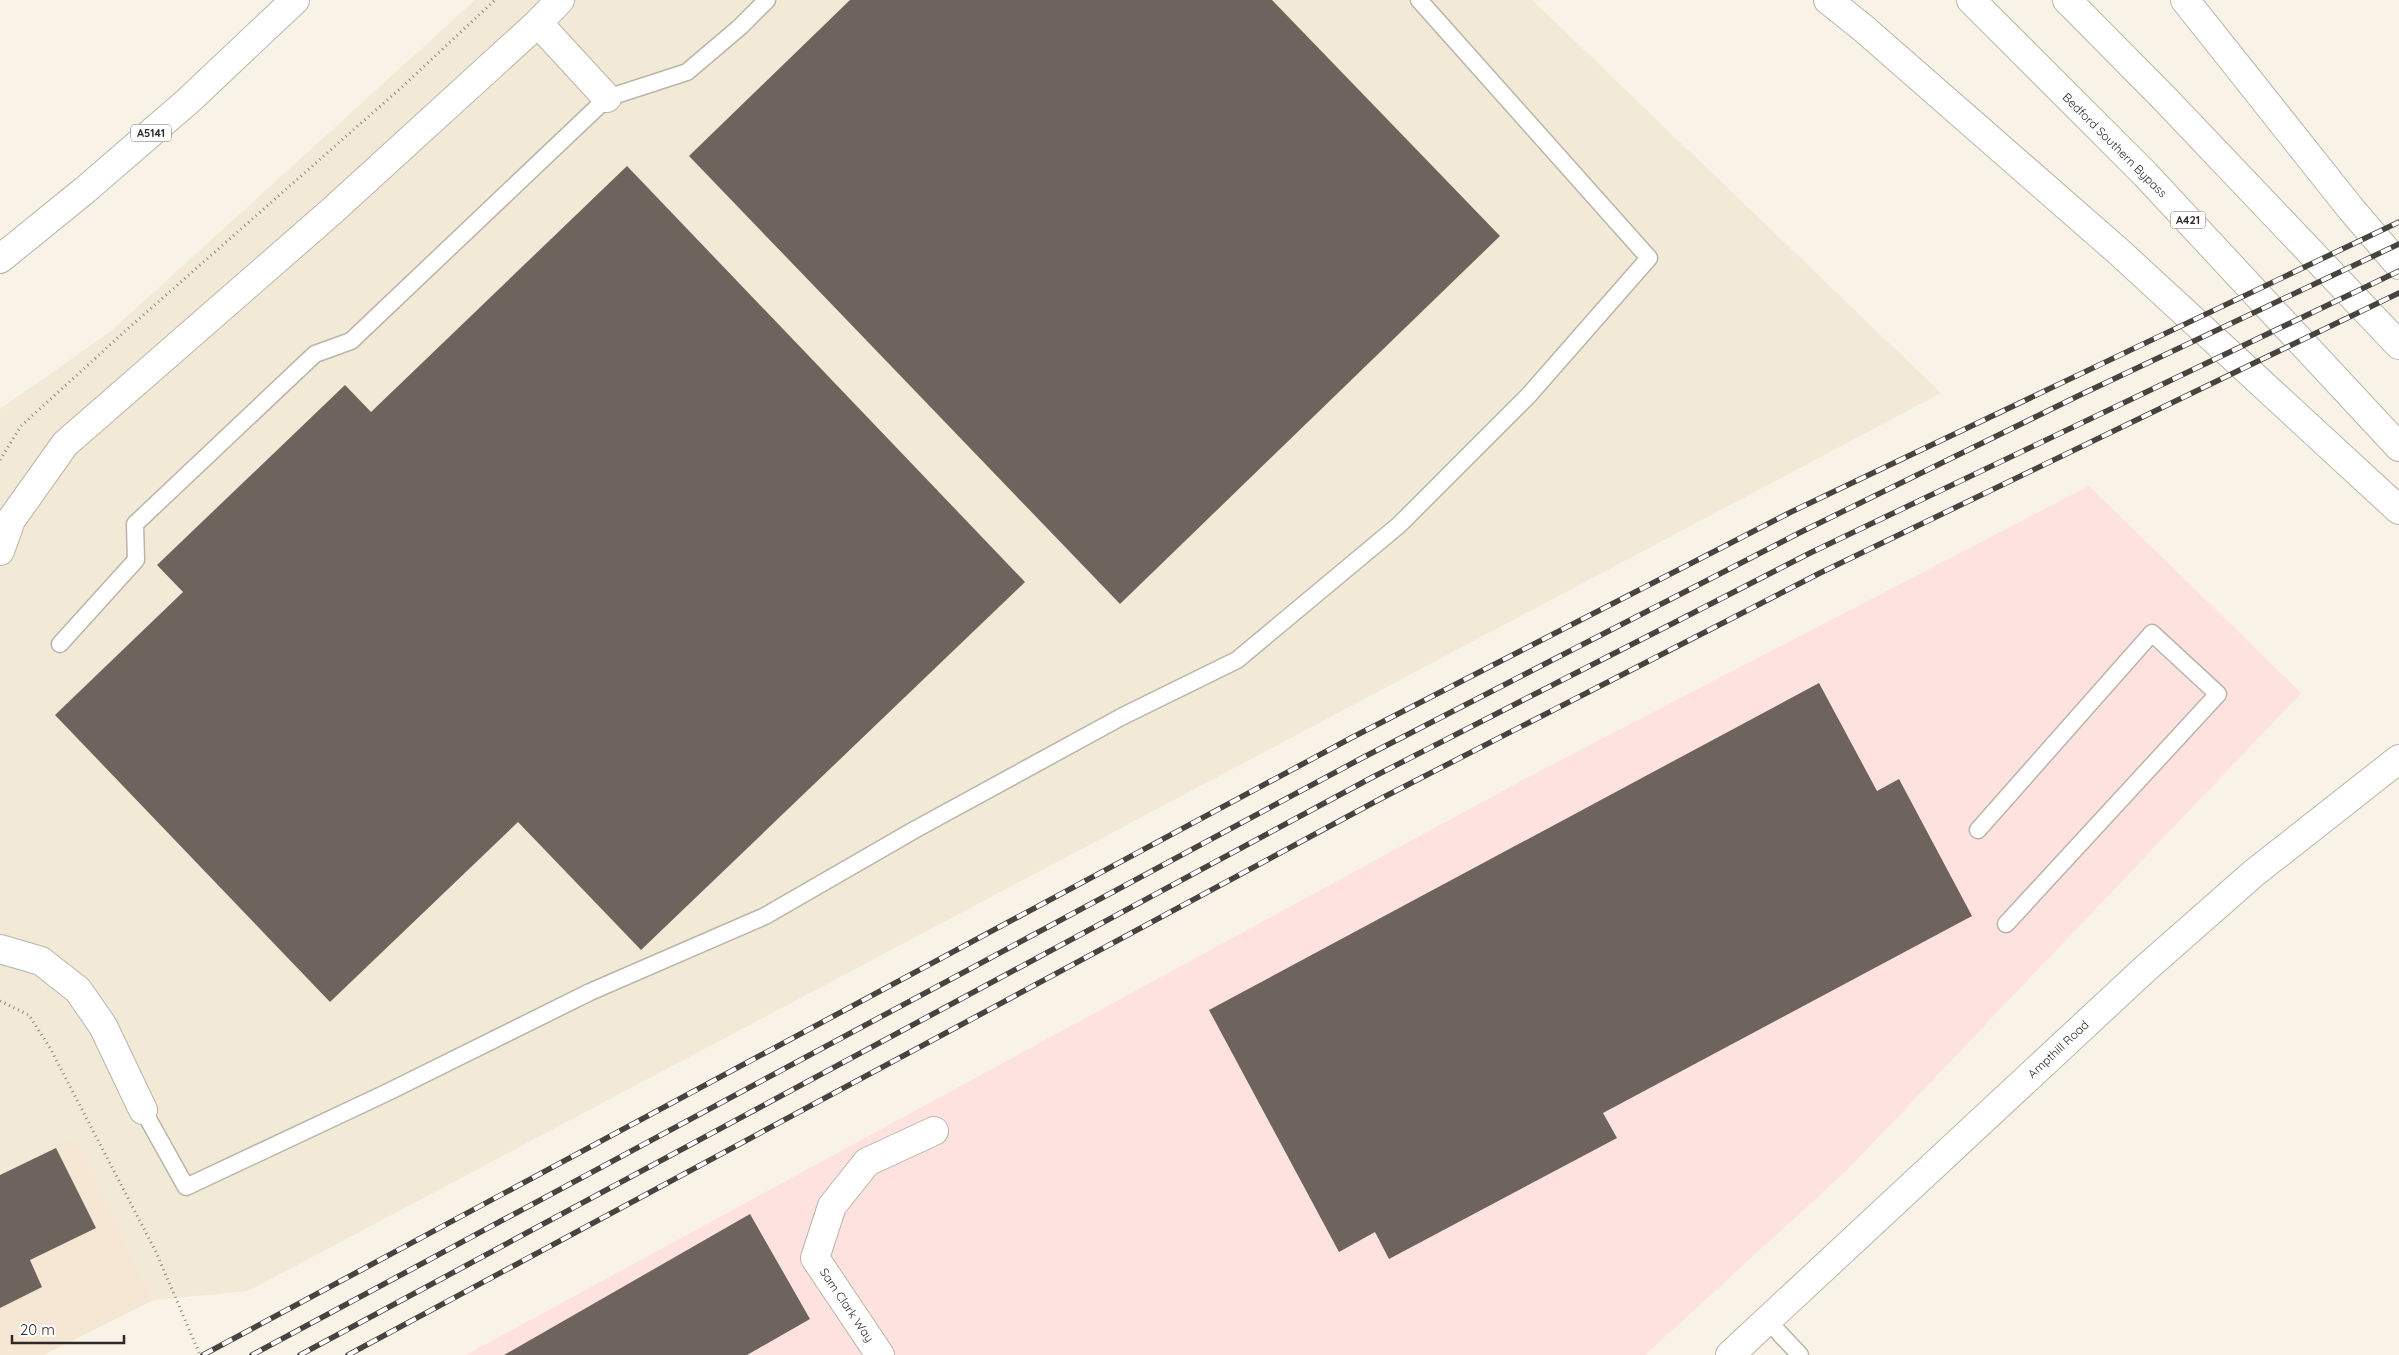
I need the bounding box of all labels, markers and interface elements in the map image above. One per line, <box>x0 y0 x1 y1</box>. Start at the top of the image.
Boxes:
street label: Bedford Southern Bypass <box>2060 90 2171 201</box>
road number: A5141 <box>131 125 171 142</box>
road number: A421 <box>2170 212 2206 228</box>
street label: Ampthill Road <box>2024 1017 2092 1081</box>
street label: Sam Clark Way <box>817 1265 877 1345</box>
scale bar <box>12 1312 125 1344</box>
text: 20 m <box>20 1320 55 1339</box>

